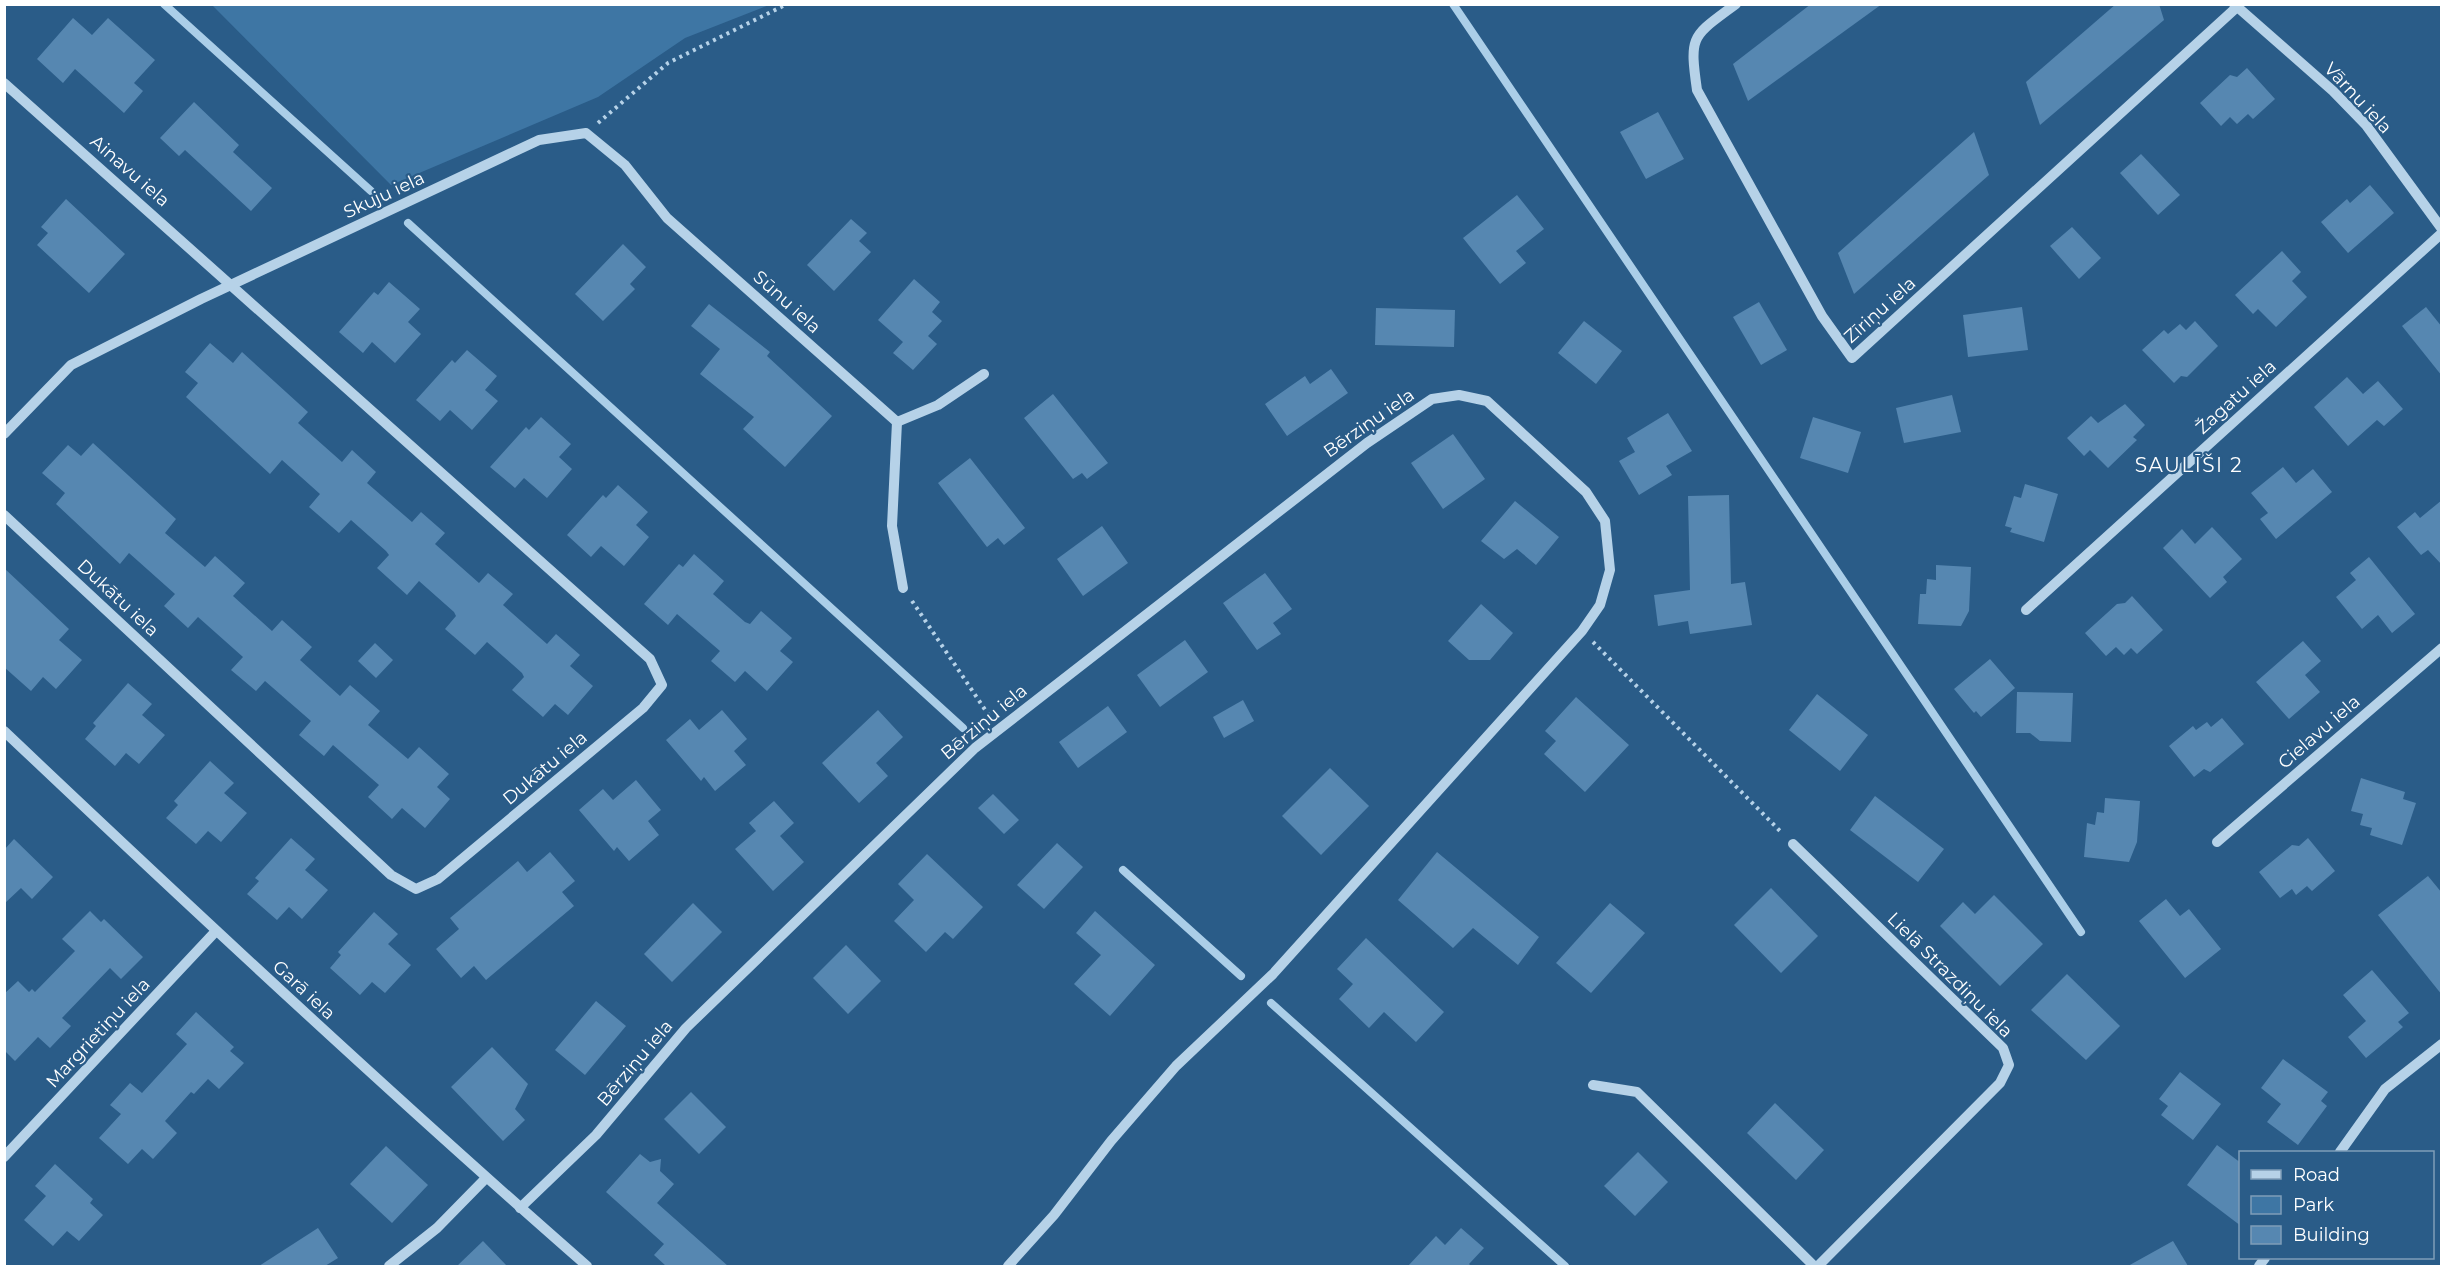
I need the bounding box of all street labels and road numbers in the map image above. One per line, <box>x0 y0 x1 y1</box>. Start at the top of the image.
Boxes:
street label: Vārnu iela <box>2319 58 2397 138</box>
street label: Ainavu iela <box>86 131 174 211</box>
street label: Skuju iela <box>340 167 428 223</box>
street label: Sūnu iela <box>749 266 825 338</box>
street label: Zīriņu iela <box>1840 272 1921 349</box>
street label: Žagatu iela <box>2191 355 2281 439</box>
street label: Bērziņu iela <box>1319 384 1419 463</box>
street label: Dukātu iela <box>73 555 163 641</box>
street label: Bērziņu iela <box>936 680 1032 765</box>
street label: Cielavu iela <box>2273 690 2365 774</box>
street label: Dukātu iela <box>498 726 592 810</box>
street label: Lielā Strazdiņu iela <box>1882 908 2017 1043</box>
street label: Garā iela <box>268 956 340 1024</box>
street label: Margrietiņu iela <box>41 973 155 1093</box>
street label: Bērziņu iela <box>593 1015 678 1111</box>

